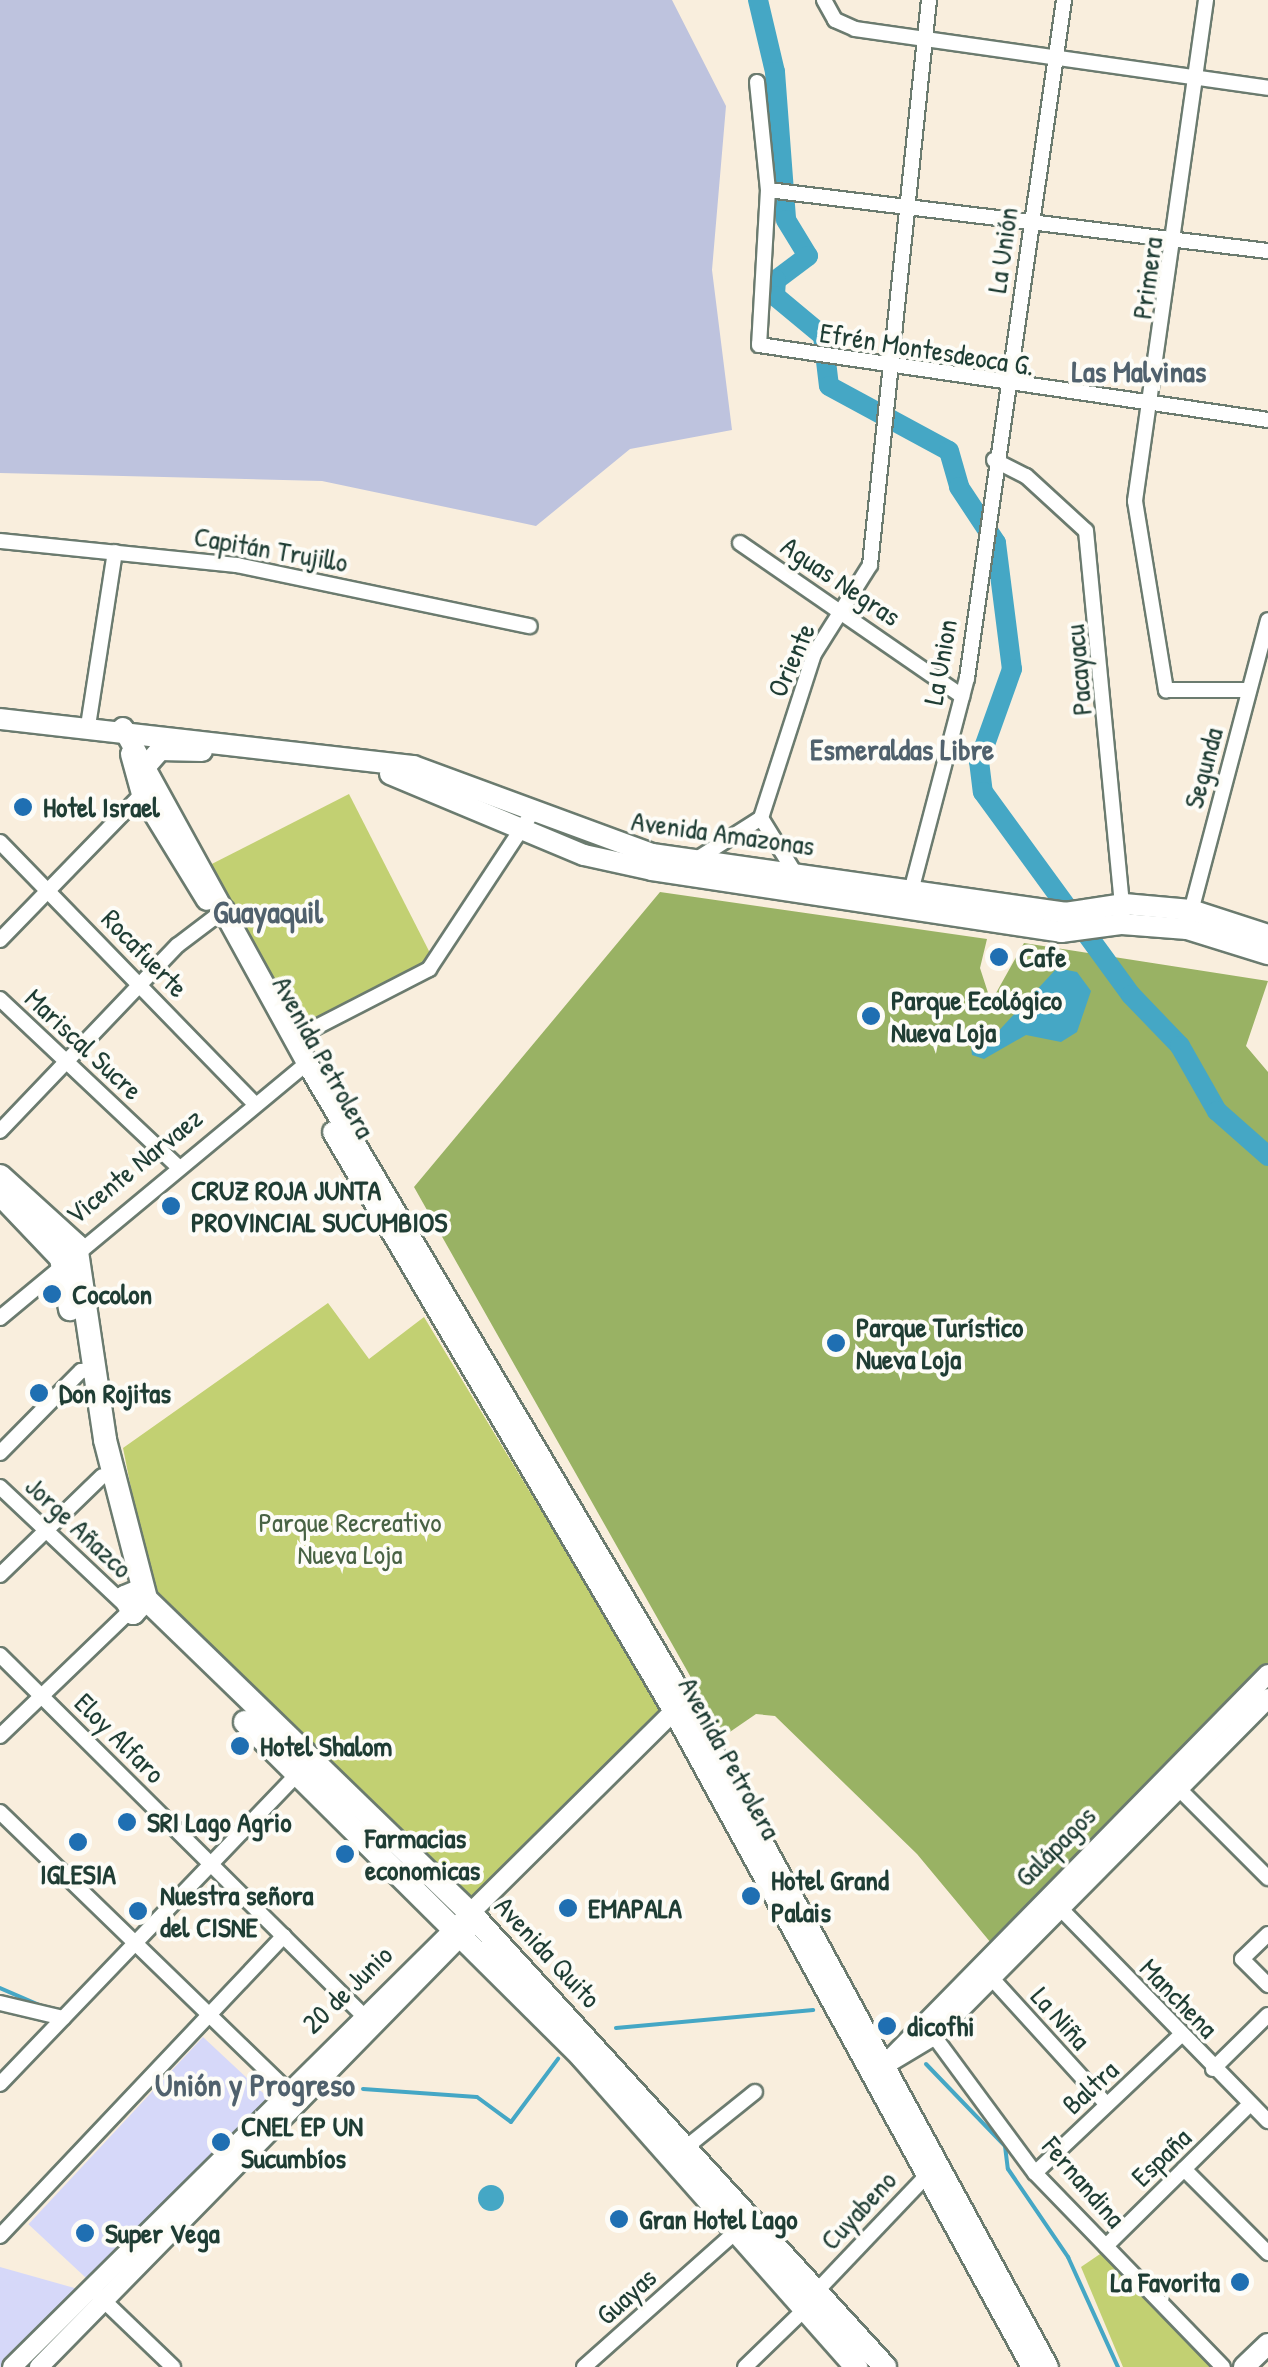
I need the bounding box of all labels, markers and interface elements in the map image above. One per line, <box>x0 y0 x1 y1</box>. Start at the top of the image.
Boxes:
street label: La Unión <box>979 205 1025 295</box>
street label: Primera <box>1125 235 1169 321</box>
street label: Efrén Montesdeoca G. <box>817 315 1037 383</box>
district label: Las Malvinas <box>1072 353 1206 389</box>
street label: Capitán Trujillo <box>191 519 351 579</box>
street label: Aguas Negras <box>775 529 907 633</box>
street label: La Union <box>916 617 964 707</box>
street label: Oriente <box>760 618 822 702</box>
street label: Pacayacu <box>1057 623 1099 717</box>
street label: Segunda <box>1176 724 1230 812</box>
district label: Esmeraldas Libre <box>810 731 994 767</box>
place label: Hotel Israel <box>43 790 160 824</box>
marker: Hotel Israel <box>12 796 34 818</box>
street label: Avenida Amazonas <box>629 804 817 862</box>
district label: Guayaquil <box>213 893 323 931</box>
street label: Rocafuerte <box>95 902 195 1004</box>
place label: Cafe <box>1019 940 1067 974</box>
marker: Cafe <box>988 946 1010 968</box>
street label: Avenida Petrolera <box>266 970 382 1144</box>
street label: Mariscal Sucre <box>18 981 150 1107</box>
place label: Parque Ecológico Nueva Loja <box>891 983 1062 1049</box>
marker: Parque Ecológico Nueva Loja <box>860 1005 882 1027</box>
street label: Vicente Narvaez <box>59 1101 209 1231</box>
place label: CRUZ ROJA JUNTA PROVINCIAL SUCUMBIOS <box>191 1173 447 1239</box>
marker: CRUZ ROJA JUNTA PROVINCIAL SUCUMBIOS <box>160 1195 182 1217</box>
place label: Cocolon <box>72 1277 152 1311</box>
marker: Cocolon <box>41 1283 63 1305</box>
place label: Parque Turístico Nueva Loja <box>856 1310 1023 1376</box>
marker: Parque Turístico Nueva Loja <box>825 1332 847 1354</box>
place label: Don Rojitas <box>59 1376 171 1410</box>
marker: Don Rojitas <box>28 1382 50 1404</box>
street label: Jorge Añazco <box>19 1469 139 1585</box>
park label: Parque Recreativo Nueva Loja <box>259 1505 441 1571</box>
street label: Avenida Petrolera <box>672 1671 788 1845</box>
street label: Eloy Alfaro <box>68 1686 172 1790</box>
place label: Hotel Shalom <box>260 1729 392 1763</box>
marker: Hotel Shalom <box>229 1735 251 1757</box>
street label: Galápagos <box>1008 1799 1102 1893</box>
place label: SRI Lago Agrio <box>147 1805 292 1839</box>
marker: SRI Lago Agrio <box>116 1811 138 1833</box>
place label: Farmacias economicas <box>365 1821 480 1887</box>
marker: IGLESIA <box>67 1831 89 1853</box>
marker: Farmacias economicas <box>334 1843 356 1865</box>
place label: IGLESIA <box>40 1857 116 1891</box>
place label: Hotel Grand Palais <box>771 1863 889 1929</box>
place label: Nuestra señora del CISNE <box>160 1878 313 1944</box>
marker: Hotel Grand Palais <box>740 1885 762 1907</box>
street label: Avenida Quito <box>488 1889 608 2015</box>
place label: EMAPALA <box>588 1891 682 1925</box>
marker: EMAPALA <box>557 1897 579 1919</box>
marker: Nuestra señora del CISNE <box>125 1898 151 1924</box>
street label: 20 de Junio <box>295 1938 399 2040</box>
street label: Manchena <box>1133 1951 1225 2045</box>
street label: La Niña <box>1024 1980 1098 2056</box>
place label: dicofhi <box>907 2009 974 2043</box>
marker: dicofhi <box>876 2015 898 2037</box>
street label: Baltra <box>1055 2053 1125 2121</box>
district label: Unión y Progreso <box>155 2066 355 2104</box>
place label: CNEL EP UN Sucumbíos <box>241 2109 363 2175</box>
street label: España <box>1124 2121 1198 2193</box>
street label: Fernandina <box>1035 2130 1133 2234</box>
marker: CNEL EP UN Sucumbíos <box>210 2131 232 2153</box>
street label: Cuyabeno <box>813 2163 903 2257</box>
place label: Gran Hotel Lago <box>639 2202 797 2236</box>
marker: Gran Hotel Lago <box>608 2208 630 2230</box>
place label: Super Vega <box>105 2216 220 2250</box>
marker: Super Vega <box>74 2222 96 2244</box>
street label: Guayas <box>589 2260 663 2332</box>
place label: La Favorita <box>1111 2265 1220 2299</box>
marker: La Favorita <box>1229 2271 1251 2293</box>

